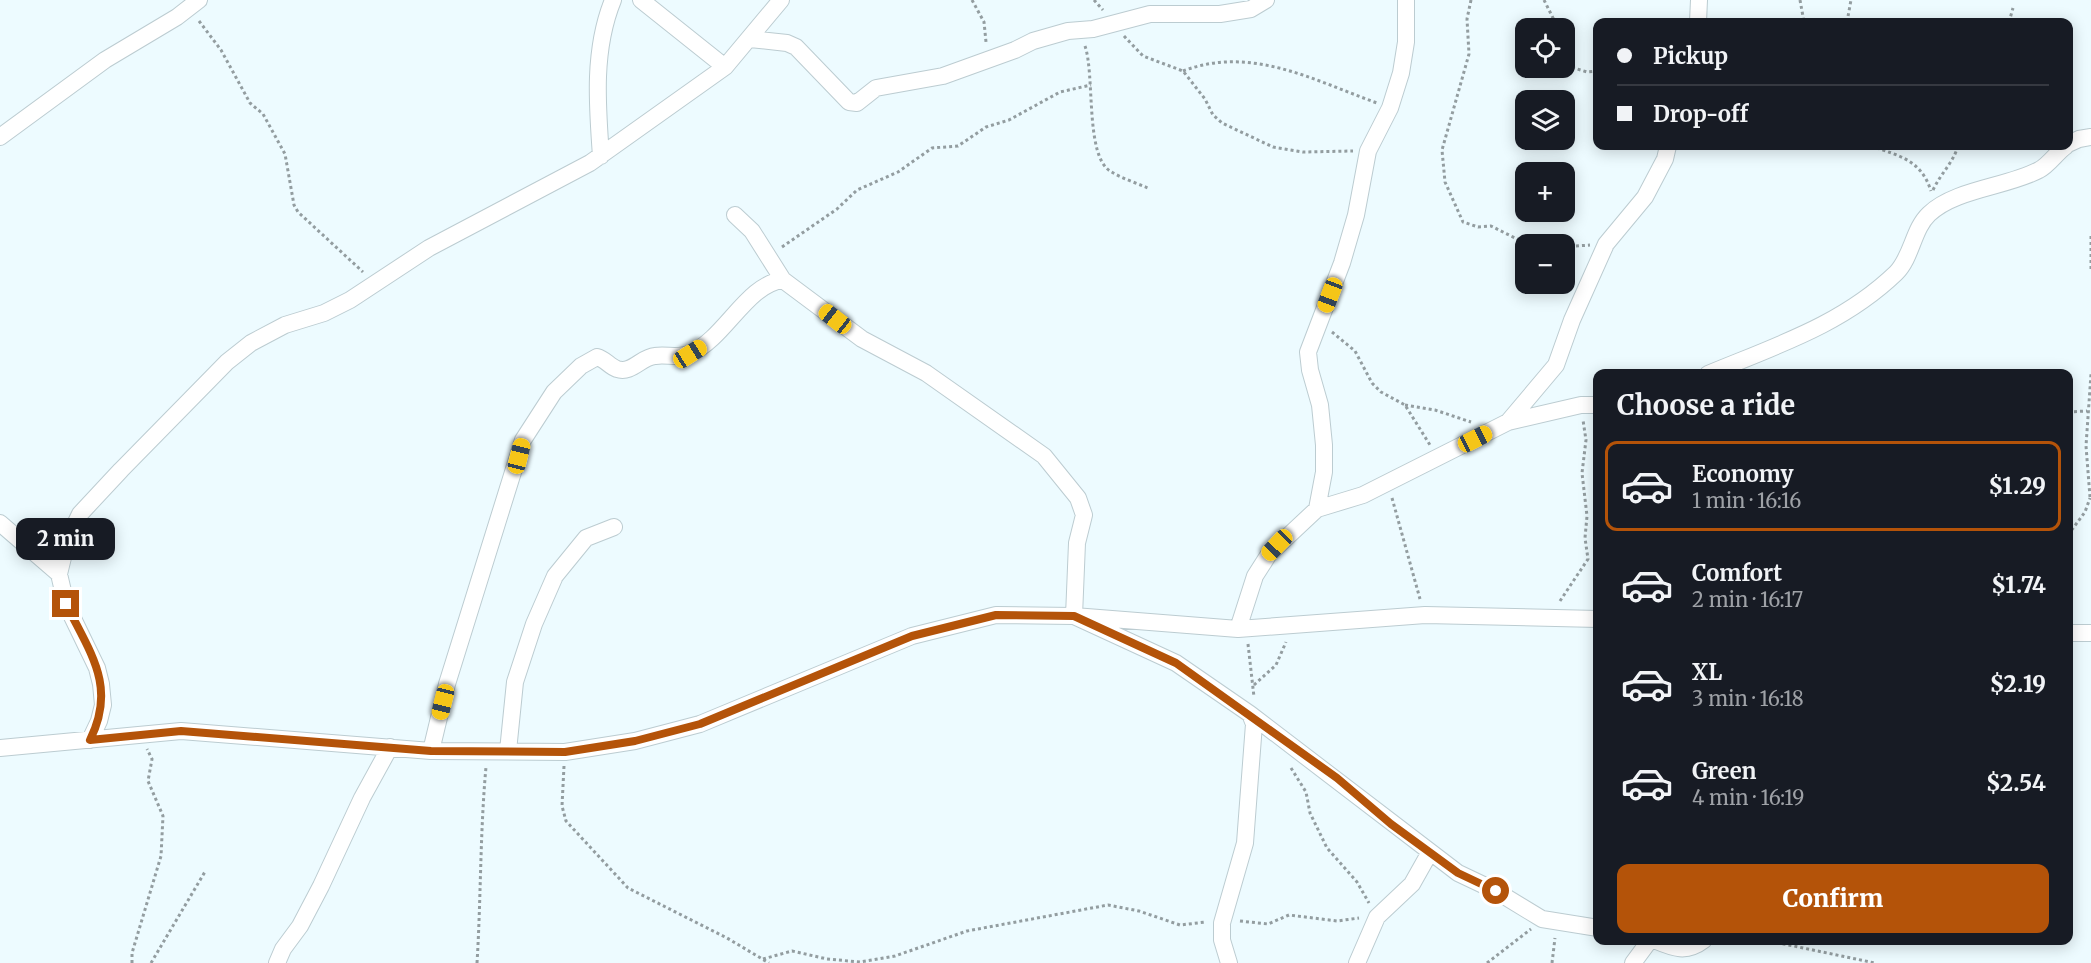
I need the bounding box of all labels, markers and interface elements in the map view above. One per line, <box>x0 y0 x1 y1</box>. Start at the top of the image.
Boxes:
map controls <box>1515 18 1575 294</box>
button: locate <box>1515 18 1575 78</box>
text: Pickup <box>1653 42 1728 70</box>
button: layers <box>1515 90 1575 150</box>
text: Drop-off <box>1653 100 1748 128</box>
button: + <box>1515 162 1575 222</box>
button: − <box>1515 234 1575 294</box>
car <box>1315 275 1345 315</box>
car <box>815 301 855 337</box>
car <box>670 337 710 371</box>
text: Choose a ride <box>1617 388 1795 422</box>
car <box>1455 423 1495 455</box>
car <box>506 436 532 476</box>
icon: car <box>1620 459 1674 513</box>
text: Economy <box>1692 460 1793 488</box>
text: $1.29 <box>1988 472 2046 500</box>
text: 1 min · 16:16 <box>1692 488 1801 513</box>
callout: 2 min <box>16 517 116 559</box>
text: 2 min <box>37 526 94 551</box>
car <box>1258 526 1296 564</box>
icon: car <box>1620 558 1674 612</box>
text: Comfort <box>1692 559 1782 587</box>
text: $1.74 <box>1991 571 2046 599</box>
text: 2 min · 16:17 <box>1692 587 1803 612</box>
route end <box>52 590 79 617</box>
icon: car <box>1620 657 1674 711</box>
text: XL <box>1692 658 1722 686</box>
text: $2.19 <box>1990 670 2046 698</box>
car <box>430 682 456 722</box>
text: 3 min · 16:18 <box>1692 686 1804 711</box>
icon: car <box>1620 756 1674 810</box>
text: Green <box>1692 757 1756 785</box>
text: $2.54 <box>1986 769 2046 797</box>
text: 4 min · 16:19 <box>1692 785 1804 810</box>
button: Confirm <box>1617 864 2049 933</box>
route start <box>1482 877 1509 904</box>

